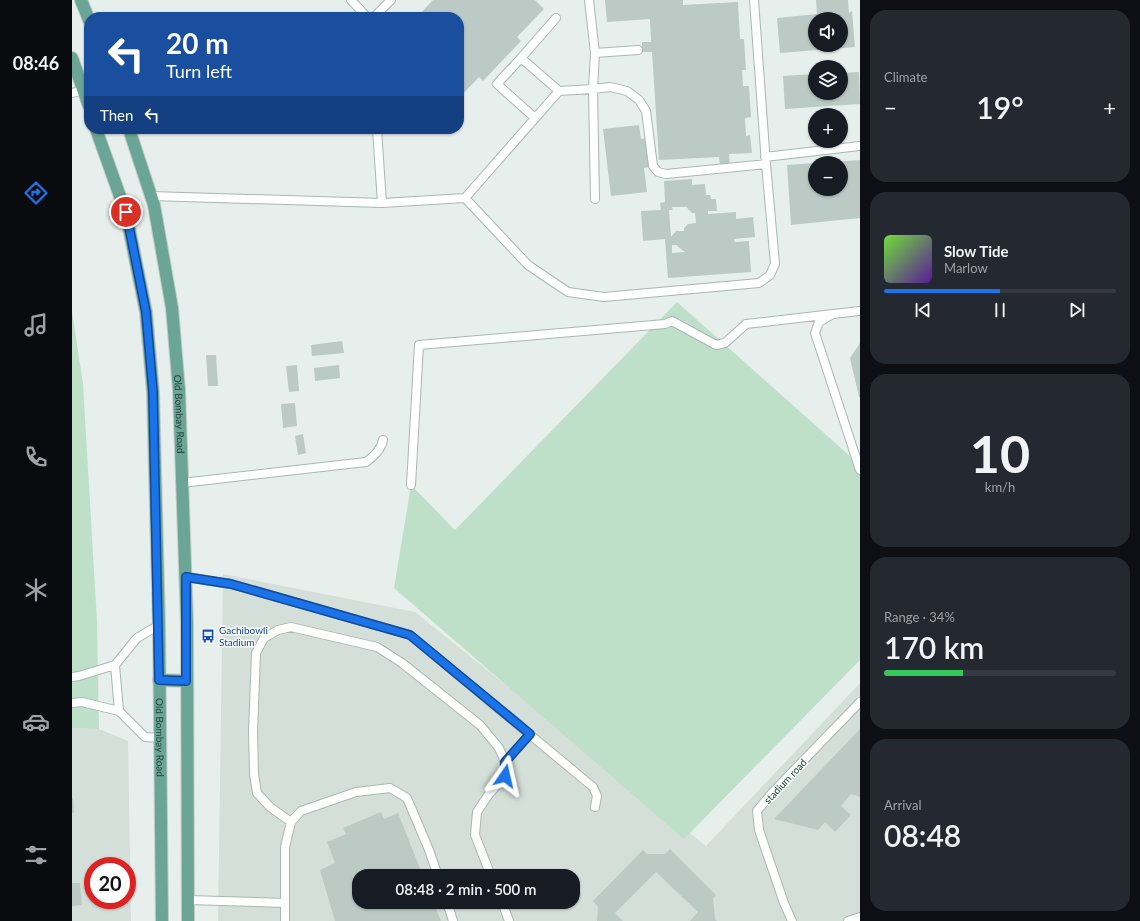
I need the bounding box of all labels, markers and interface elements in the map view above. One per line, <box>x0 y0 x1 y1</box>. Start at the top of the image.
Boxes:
map controls <box>808 12 848 196</box>
button: sound <box>808 12 848 52</box>
text: 20 m <box>166 26 229 60</box>
icon: left <box>100 28 152 80</box>
text: 08:46 <box>13 52 59 74</box>
text: Turn left <box>166 60 232 82</box>
button: layers <box>808 60 848 100</box>
text: Climate <box>884 69 927 85</box>
text: 19° <box>976 89 1024 125</box>
text: − <box>884 94 897 121</box>
text: + <box>1103 94 1116 121</box>
icon: left <box>141 104 163 126</box>
text: Then <box>100 106 133 124</box>
button: + <box>808 108 848 148</box>
button: − <box>808 156 848 196</box>
icon: directions <box>22 179 50 207</box>
pin <box>109 195 143 229</box>
icon: arrive <box>115 201 137 223</box>
text: Slow Tide <box>944 242 1009 260</box>
text: Marlow <box>944 260 988 276</box>
icon: previous <box>912 299 934 321</box>
icon: pause <box>989 299 1011 321</box>
icon: next <box>1066 299 1088 321</box>
icon: music <box>22 311 50 339</box>
street label: Old Bombay Road <box>172 374 187 454</box>
text: 10 <box>970 422 1030 484</box>
icon: phone <box>22 443 50 471</box>
text: km/h <box>985 479 1015 495</box>
icon: climate <box>22 576 50 604</box>
text: Range · 34% <box>884 609 955 625</box>
place label: Gachibowli Stadium <box>219 624 268 648</box>
bus stop icon: Gachibowli Stadium <box>200 628 216 644</box>
text: 170 km <box>884 629 984 665</box>
street label: Old Bombay Road <box>154 698 167 777</box>
icon: car <box>22 708 50 736</box>
position arrow <box>484 755 526 797</box>
street label: stadium road <box>761 756 809 806</box>
text: Arrival <box>884 797 921 813</box>
text: 08:48 <box>884 817 961 853</box>
icon: filters <box>22 841 50 869</box>
speed limit sign: 20 <box>84 857 136 909</box>
text: 08:48 · 2 min · 500 m <box>396 880 536 898</box>

